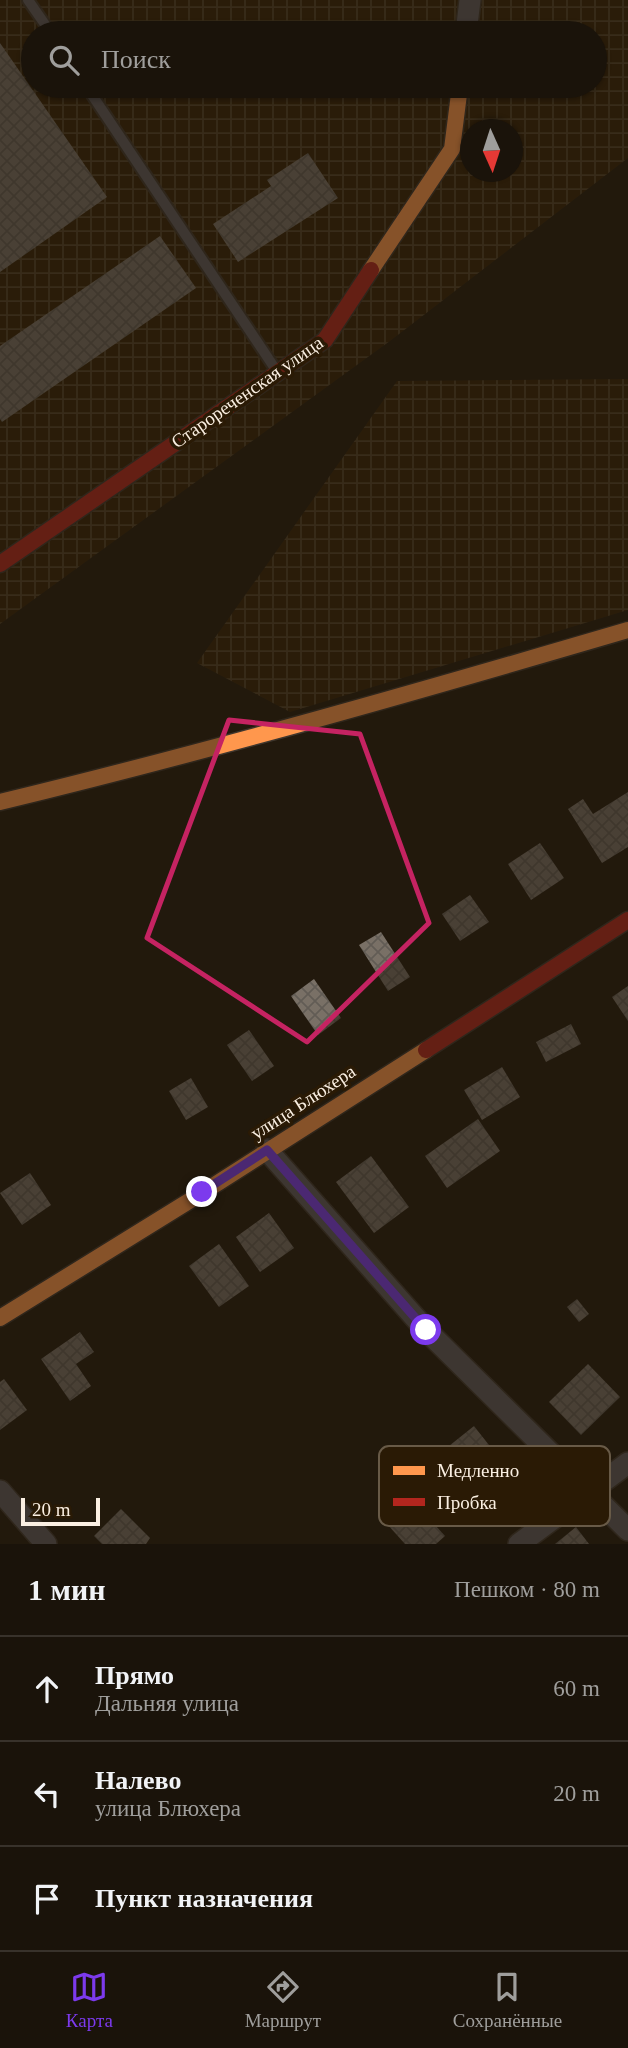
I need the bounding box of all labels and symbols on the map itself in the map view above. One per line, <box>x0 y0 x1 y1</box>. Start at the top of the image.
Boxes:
north arrow <box>460 119 523 182</box>
street label: Старореченская улица <box>167 331 327 452</box>
street label: улица Блюхера <box>247 1060 360 1144</box>
route end <box>186 1176 217 1207</box>
route start <box>410 1314 441 1345</box>
legend <box>379 1446 610 1526</box>
text: Медленно <box>437 1460 519 1481</box>
text: Пробка <box>437 1492 497 1513</box>
scale bar <box>21 1495 100 1527</box>

